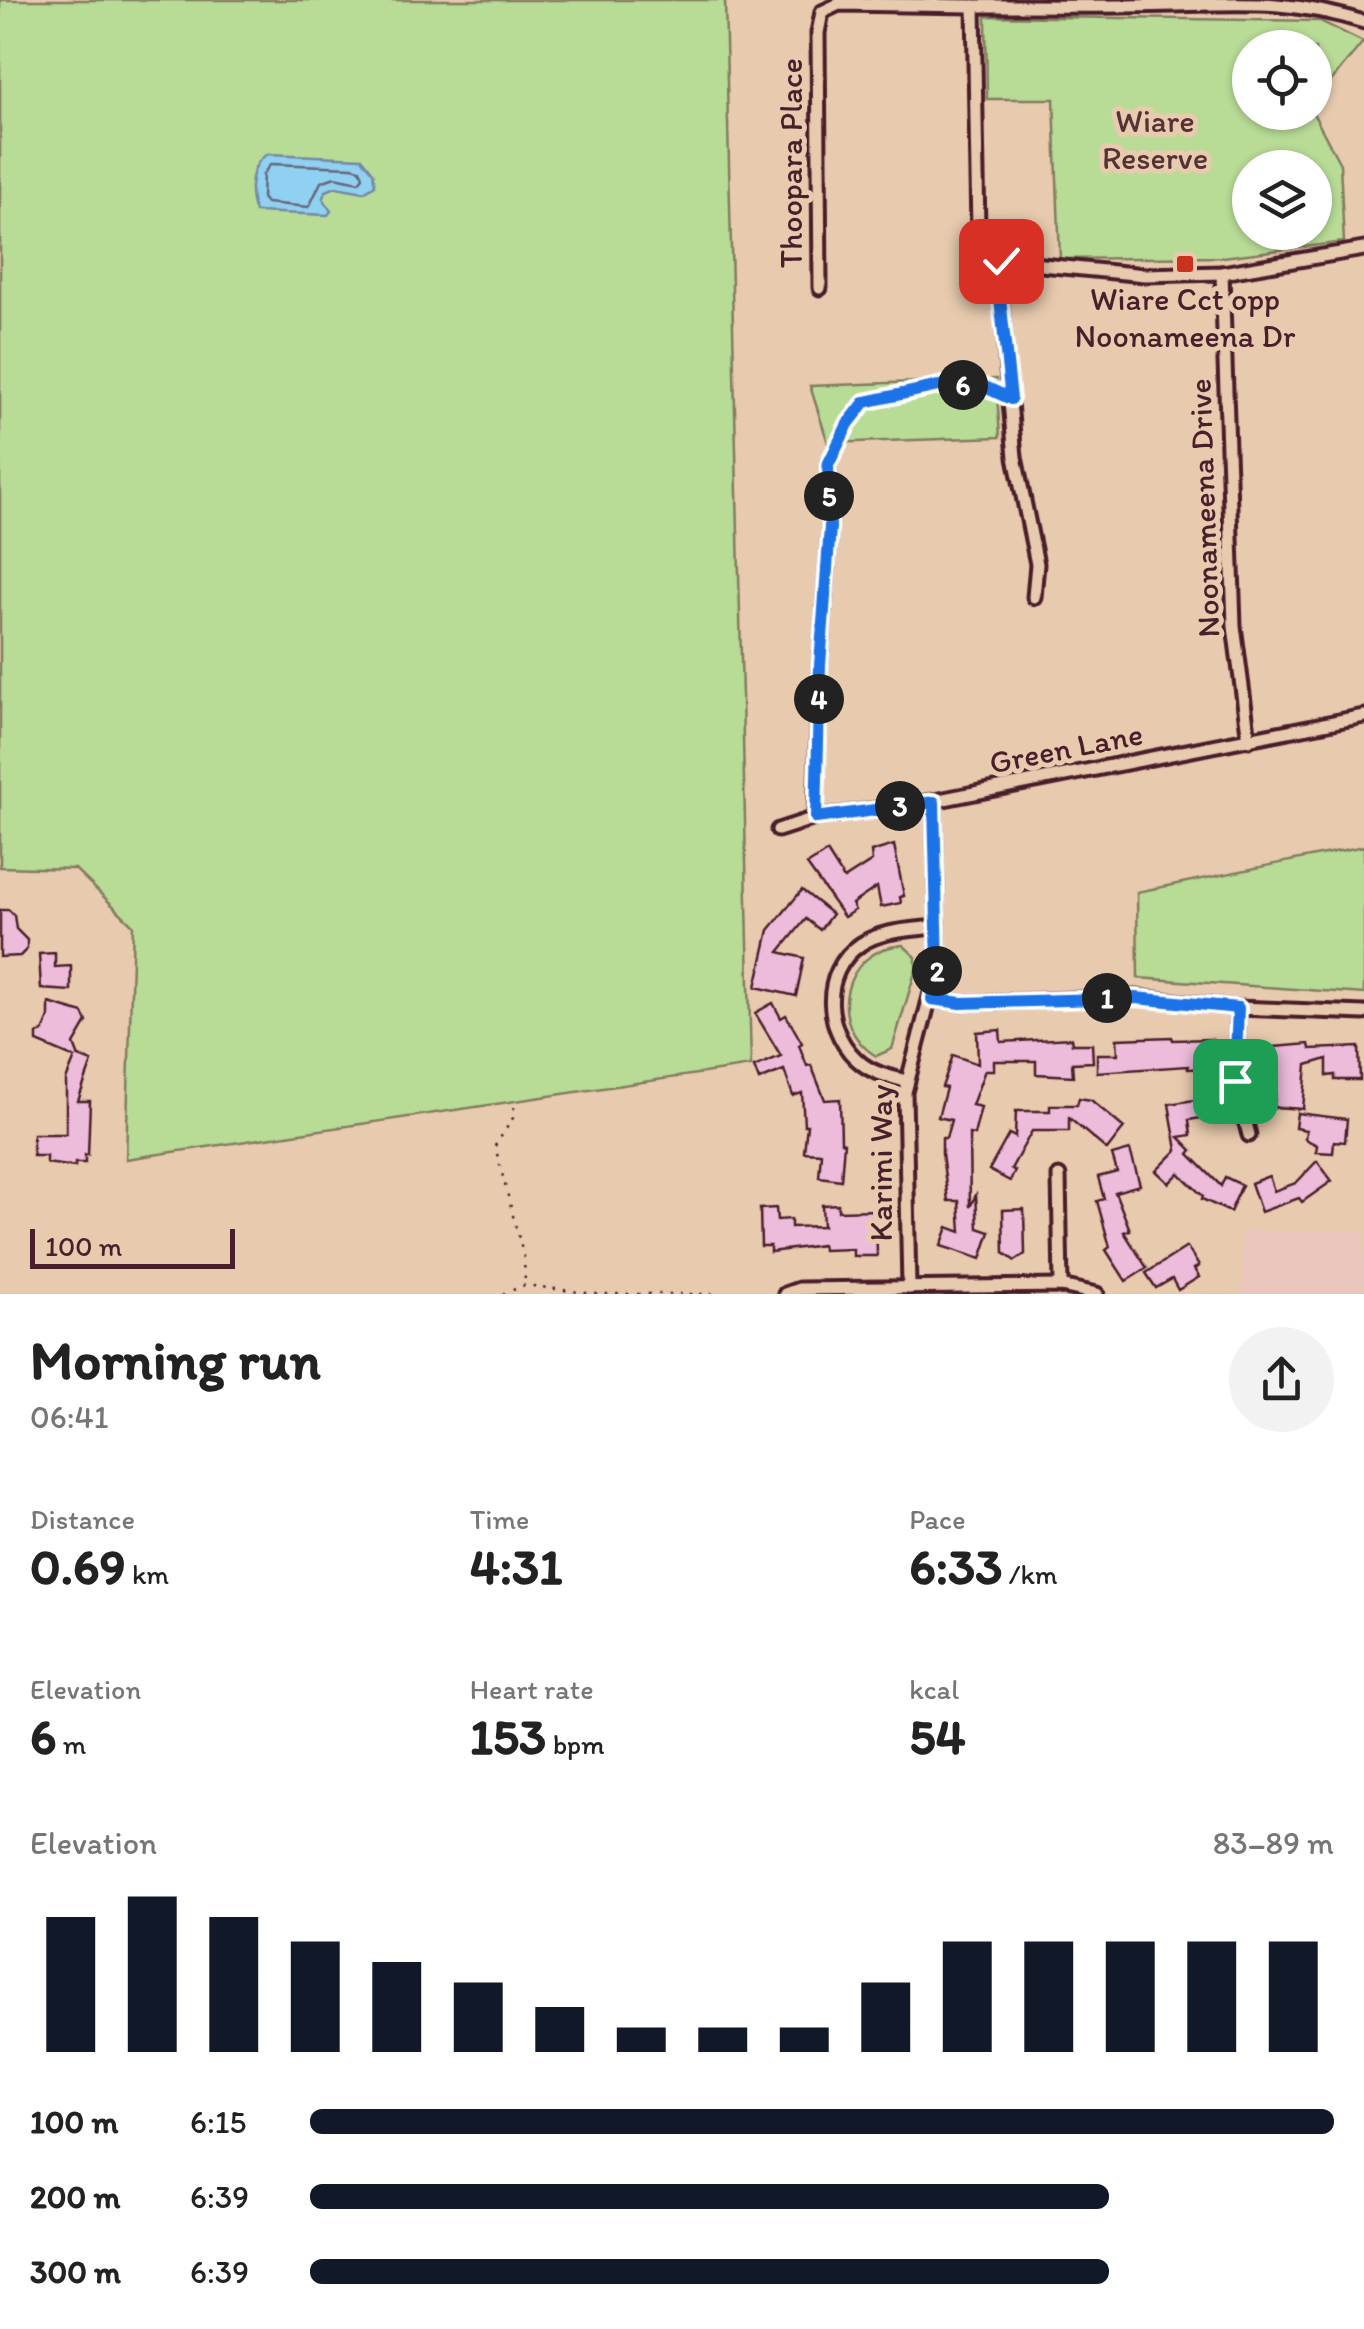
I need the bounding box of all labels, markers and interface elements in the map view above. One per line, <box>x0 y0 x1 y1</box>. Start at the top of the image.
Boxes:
map controls <box>1232 30 1332 250</box>
button: locate <box>1232 30 1332 130</box>
street label: Thoopara Place <box>772 58 810 268</box>
park label: Wiare Reserve <box>1102 102 1208 177</box>
button: layers <box>1232 150 1332 250</box>
pin <box>959 219 1044 304</box>
icon: check <box>974 234 1029 289</box>
marker: Wiare Cct opp Noonameena Dr <box>1174 253 1196 275</box>
place label: Wiare Cct opp Noonameena Dr <box>1075 280 1296 355</box>
pin: 6 <box>938 360 988 410</box>
text: 6 <box>956 368 970 402</box>
street label: Noonameena Drive <box>1180 378 1228 638</box>
pin: 5 <box>804 471 854 521</box>
text: 5 <box>822 479 836 513</box>
pin: 4 <box>794 674 844 724</box>
text: 4 <box>811 682 827 716</box>
street label: Green Lane <box>986 714 1146 782</box>
pin: 3 <box>875 781 925 831</box>
text: 3 <box>892 789 908 823</box>
pin: 2 <box>912 946 962 996</box>
text: 2 <box>930 954 944 988</box>
pin: 1 <box>1082 973 1132 1023</box>
text: 1 <box>1101 981 1114 1015</box>
pin <box>1193 1039 1278 1124</box>
icon: arrive <box>1208 1054 1263 1109</box>
street label: Karimi Way <box>862 1084 900 1242</box>
scale bar <box>30 1224 235 1268</box>
text: 100 m <box>45 1229 122 1263</box>
text: Morning run <box>30 1327 321 1393</box>
button: share <box>1229 1327 1334 1432</box>
text: 06:41 <box>30 1398 109 1436</box>
text: Distance <box>30 1502 135 1536</box>
text: Time <box>470 1502 529 1536</box>
text: Pace <box>909 1502 965 1536</box>
text: 0.69 <box>30 1536 126 1597</box>
text: 4:31 <box>470 1536 562 1597</box>
text: 6:33 <box>909 1536 1003 1597</box>
text: km <box>126 1557 169 1591</box>
text: /km <box>1003 1557 1058 1591</box>
text: Elevation <box>30 1672 141 1706</box>
text: Heart rate <box>470 1672 594 1706</box>
text: kcal <box>909 1672 959 1706</box>
text: 6 <box>30 1706 56 1767</box>
text: 153 <box>470 1706 546 1767</box>
text: 54 <box>909 1706 966 1767</box>
text: m <box>56 1727 86 1761</box>
text: bpm <box>546 1727 605 1761</box>
text: Elevation <box>30 1824 157 1862</box>
text: 83–89 m <box>1213 1824 1334 1862</box>
text: 100 m <box>30 2103 118 2141</box>
text: 6:15 <box>190 2103 246 2141</box>
text: 200 m <box>30 2178 120 2216</box>
text: 6:39 <box>190 2178 249 2216</box>
text: 300 m <box>30 2253 121 2291</box>
text: 6:39 <box>190 2253 249 2291</box>

